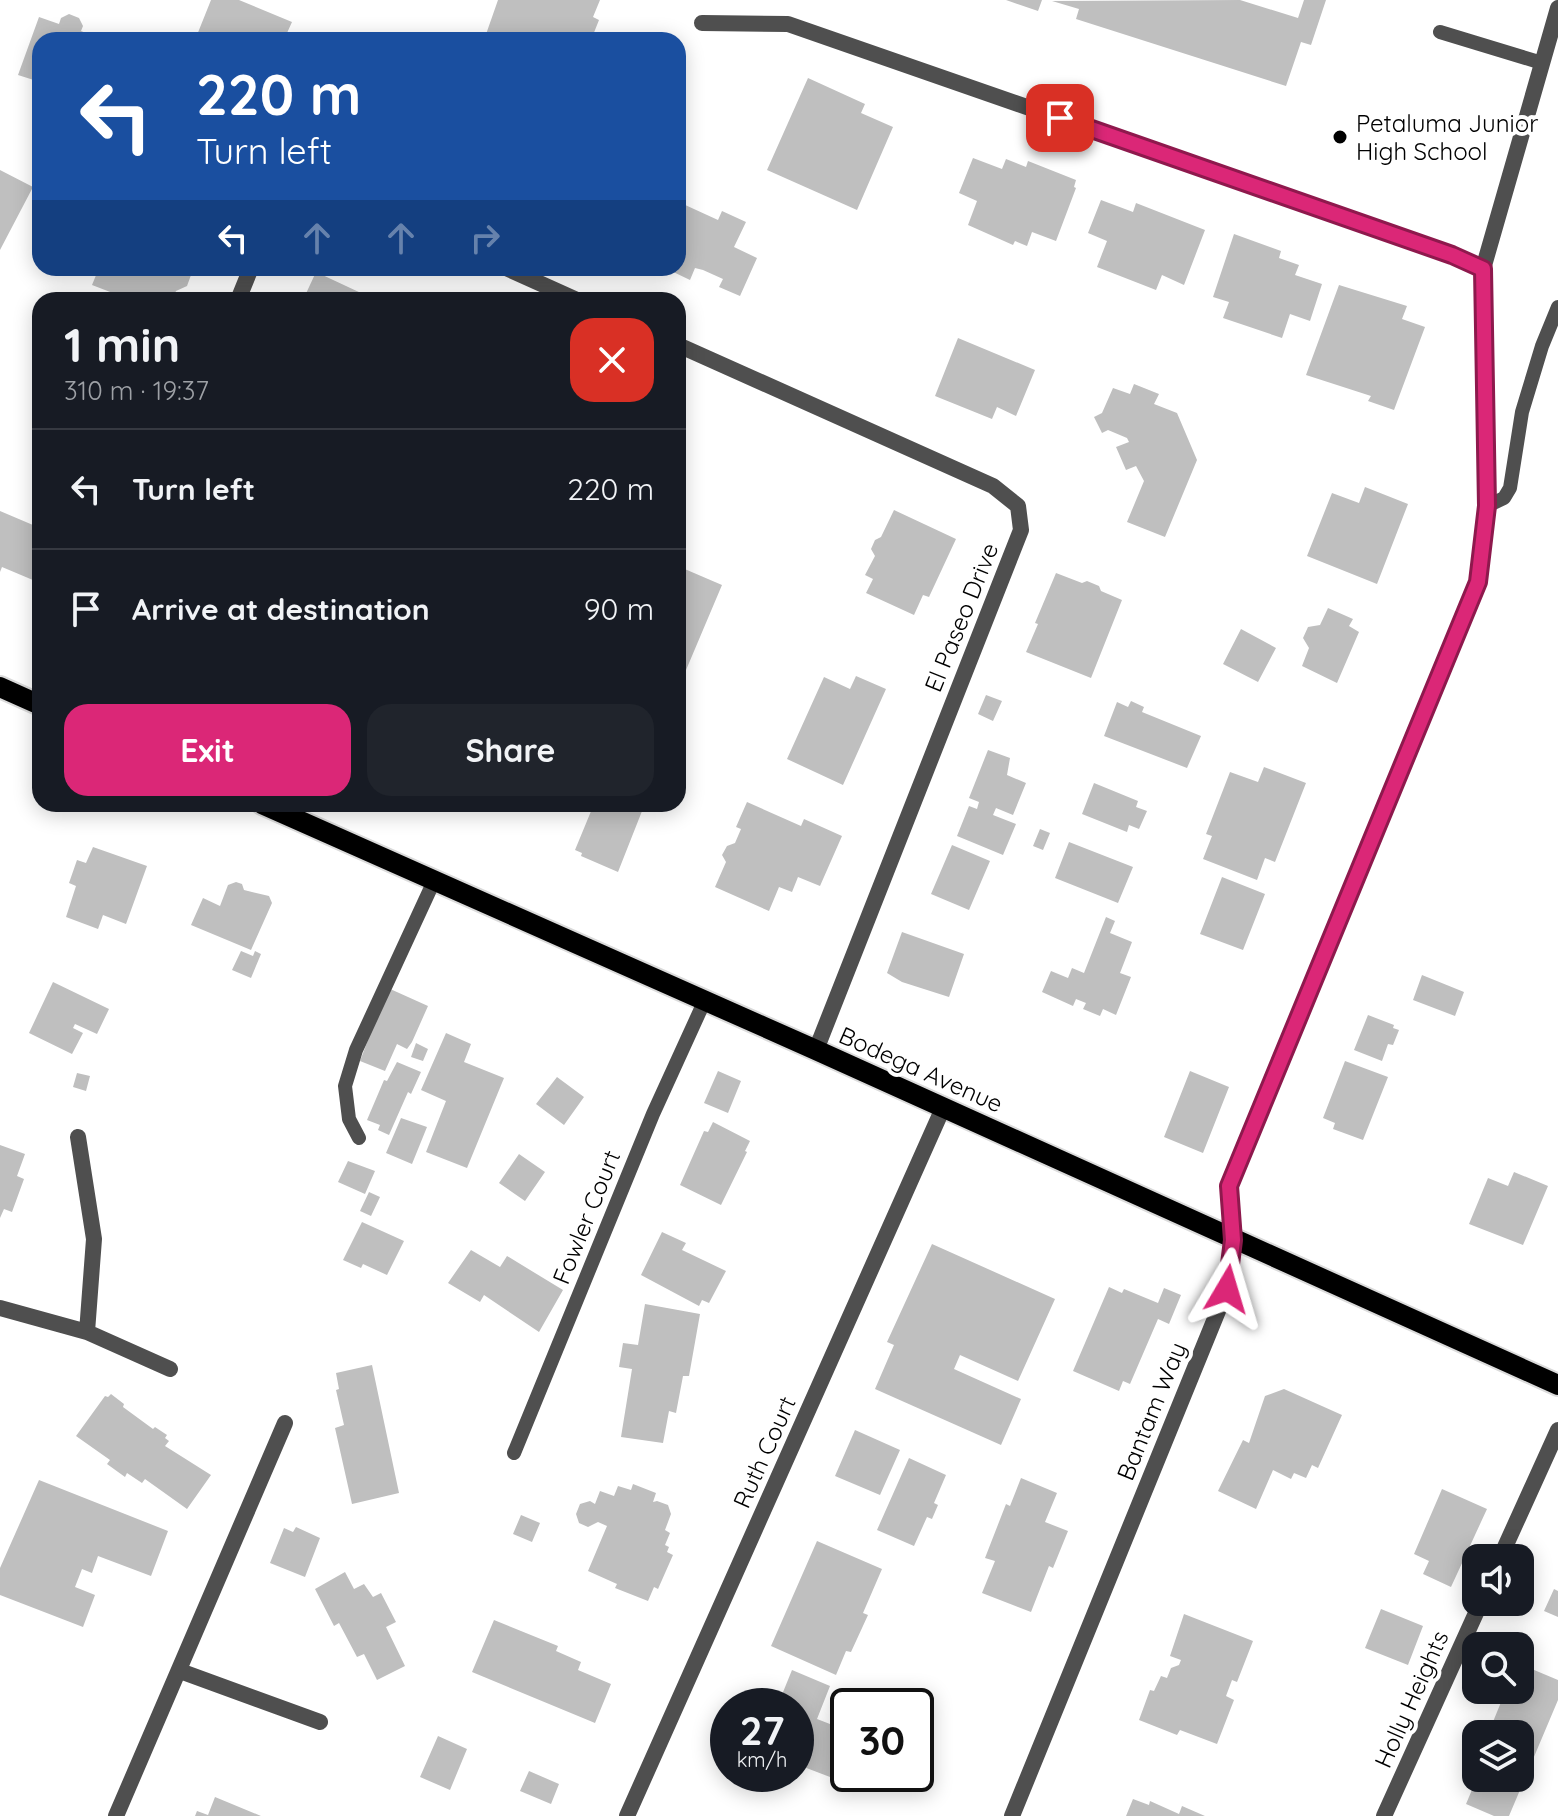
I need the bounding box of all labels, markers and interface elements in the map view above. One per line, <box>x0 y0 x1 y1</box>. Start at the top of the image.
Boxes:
text: 220 m <box>196 59 361 129</box>
icon: left <box>64 64 168 168</box>
pin <box>1026 84 1094 152</box>
icon: arrive <box>1038 96 1082 140</box>
place label: Petaluma Junior High School <box>1356 108 1538 166</box>
text: Turn left <box>196 128 332 173</box>
marker: Petaluma Junior High School <box>1331 128 1349 146</box>
icon: left <box>211 216 255 260</box>
icon: ahead <box>295 216 339 260</box>
icon: ahead <box>379 216 423 260</box>
icon: right <box>463 216 507 260</box>
text: 1 min <box>64 314 180 374</box>
button: close <box>570 318 654 402</box>
text: 310 m · 19:37 <box>64 374 209 407</box>
icon: left <box>64 467 108 511</box>
text: Turn left <box>132 470 255 508</box>
text: 220 m <box>567 470 654 508</box>
street label: El Paseo Drive <box>917 538 1005 696</box>
icon: arrive <box>64 587 108 631</box>
text: Arrive at destination <box>132 590 430 628</box>
text: 90 m <box>584 590 654 628</box>
button: Exit <box>64 704 351 796</box>
button: Share <box>367 704 654 796</box>
street label: Bodega Avenue <box>834 1019 1008 1119</box>
street label: Fowler Court <box>546 1146 626 1288</box>
position arrow <box>1185 1247 1269 1331</box>
street label: Bantam Way <box>1110 1338 1192 1484</box>
street label: Ruth Court <box>726 1392 802 1512</box>
map controls <box>1462 1544 1534 1792</box>
button: sound <box>1462 1544 1534 1616</box>
street label: Holly Heights <box>1367 1626 1455 1772</box>
button: search <box>1462 1632 1534 1704</box>
speed limit sign: 30 <box>830 1688 934 1792</box>
text: 27 <box>740 1705 784 1755</box>
button: layers <box>1462 1720 1534 1792</box>
text: km/h <box>737 1747 787 1772</box>

